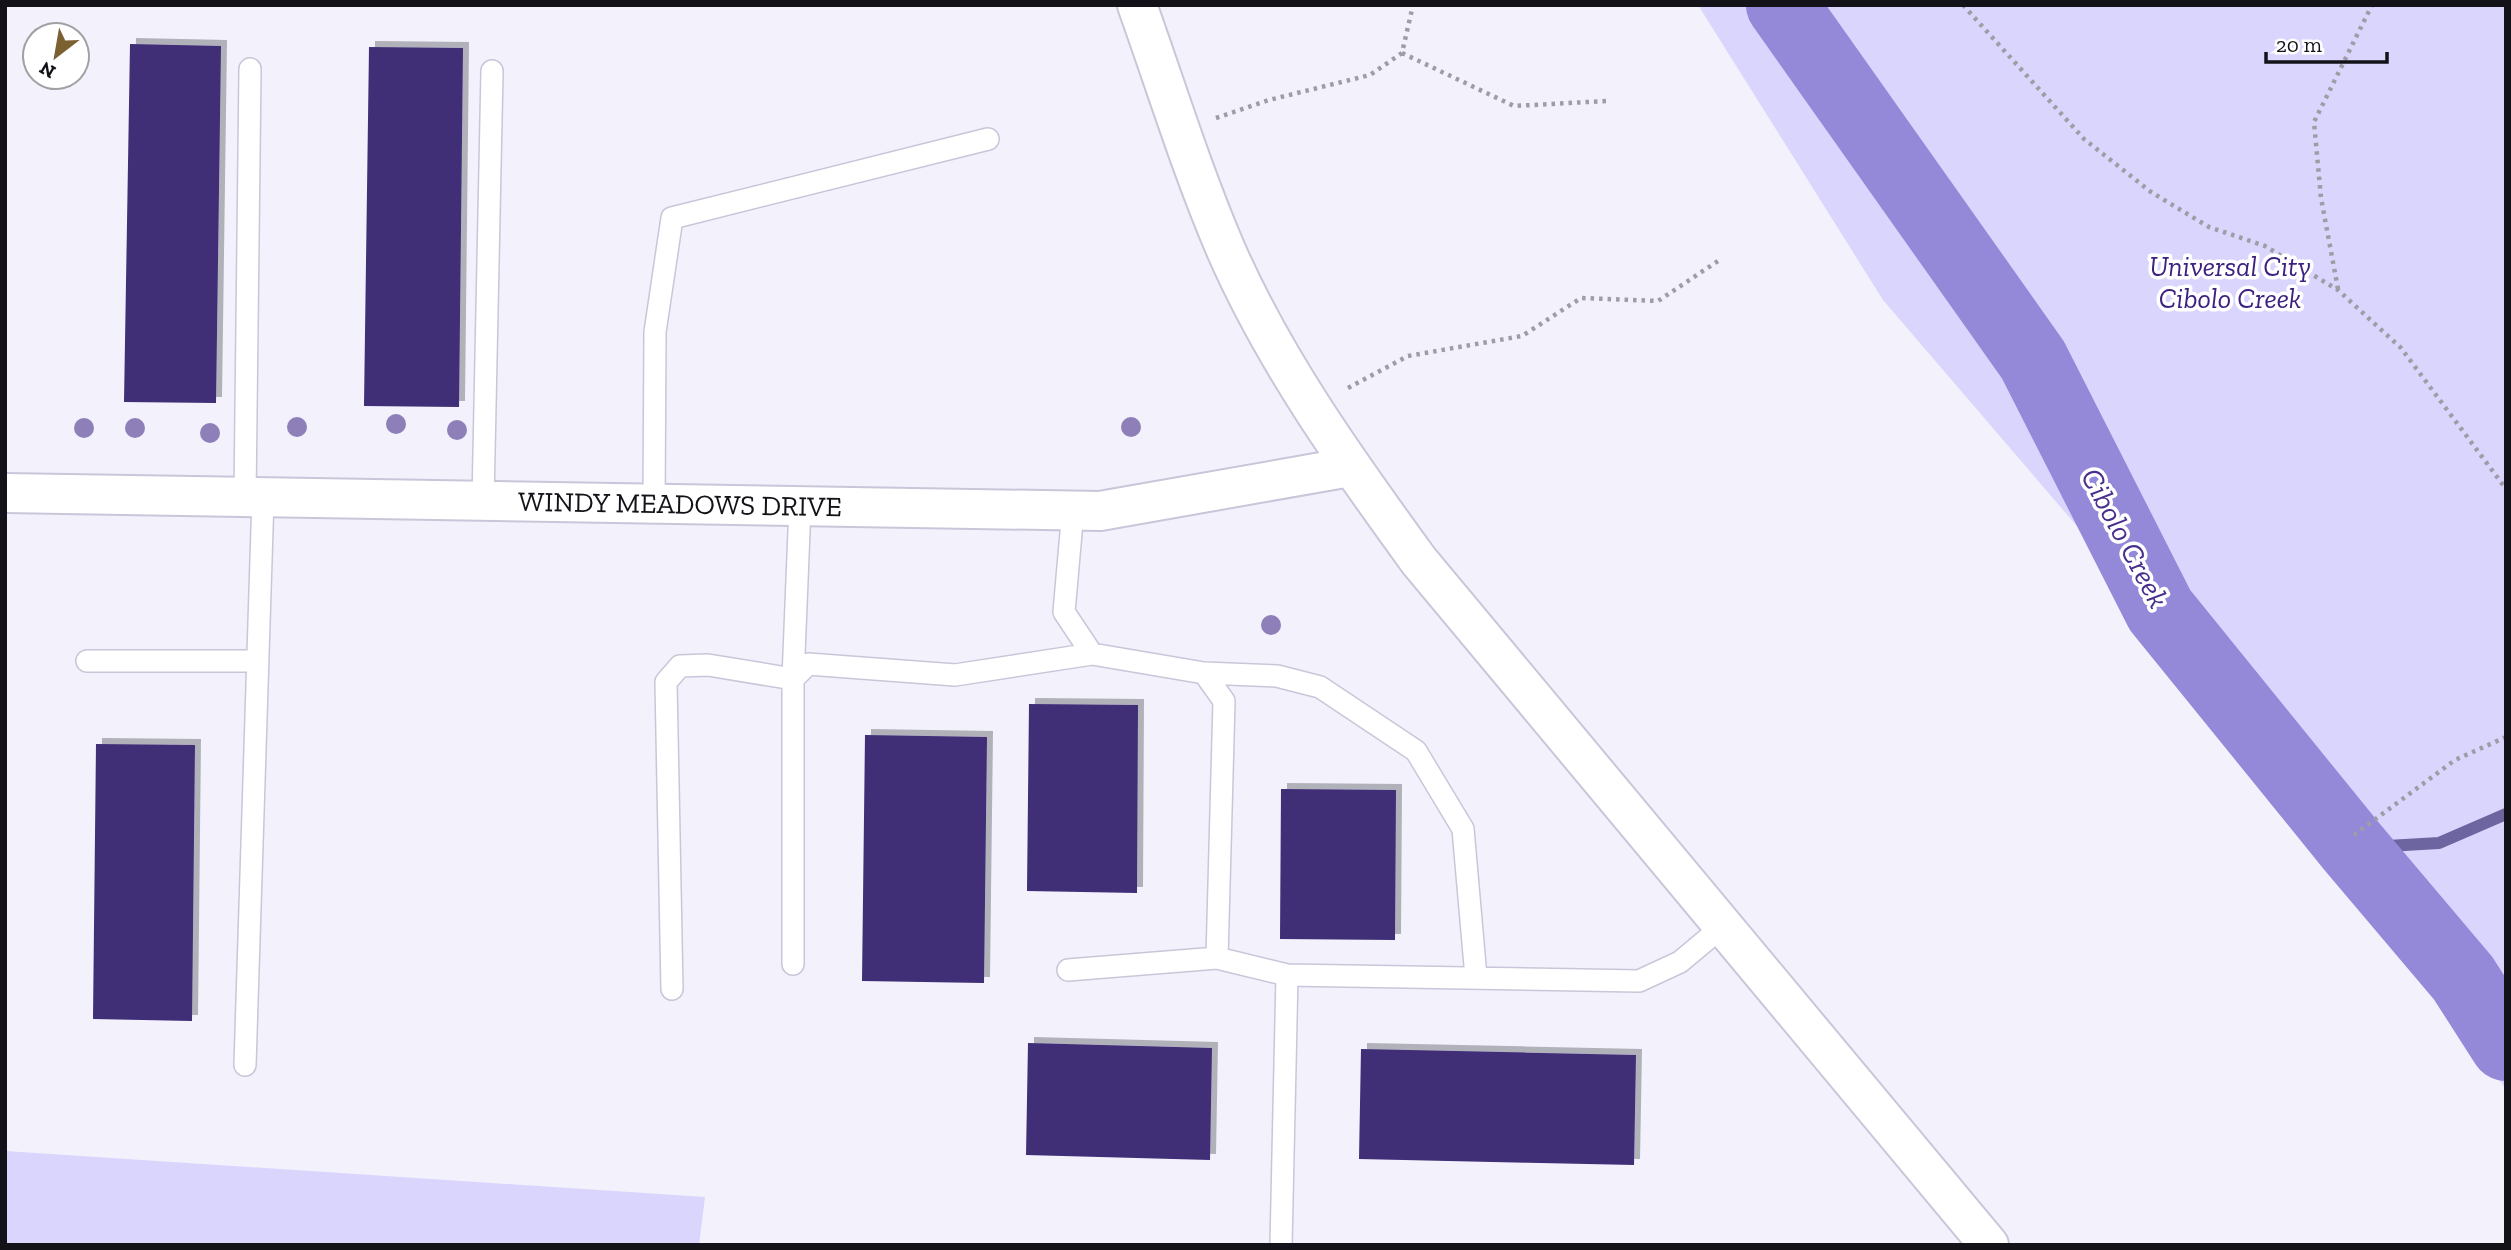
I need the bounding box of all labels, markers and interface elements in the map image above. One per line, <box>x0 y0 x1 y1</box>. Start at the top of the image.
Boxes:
north arrow <box>21 21 91 91</box>
scale bar <box>2266 21 2387 65</box>
text: 20 m <box>2276 32 2322 57</box>
text: N <box>35 57 60 84</box>
park label: Universal City Cibolo Creek <box>2149 250 2311 315</box>
water label: Cibolo Creek <box>2073 462 2177 614</box>
street label: WINDY MEADOWS DRIVE <box>518 485 842 523</box>

